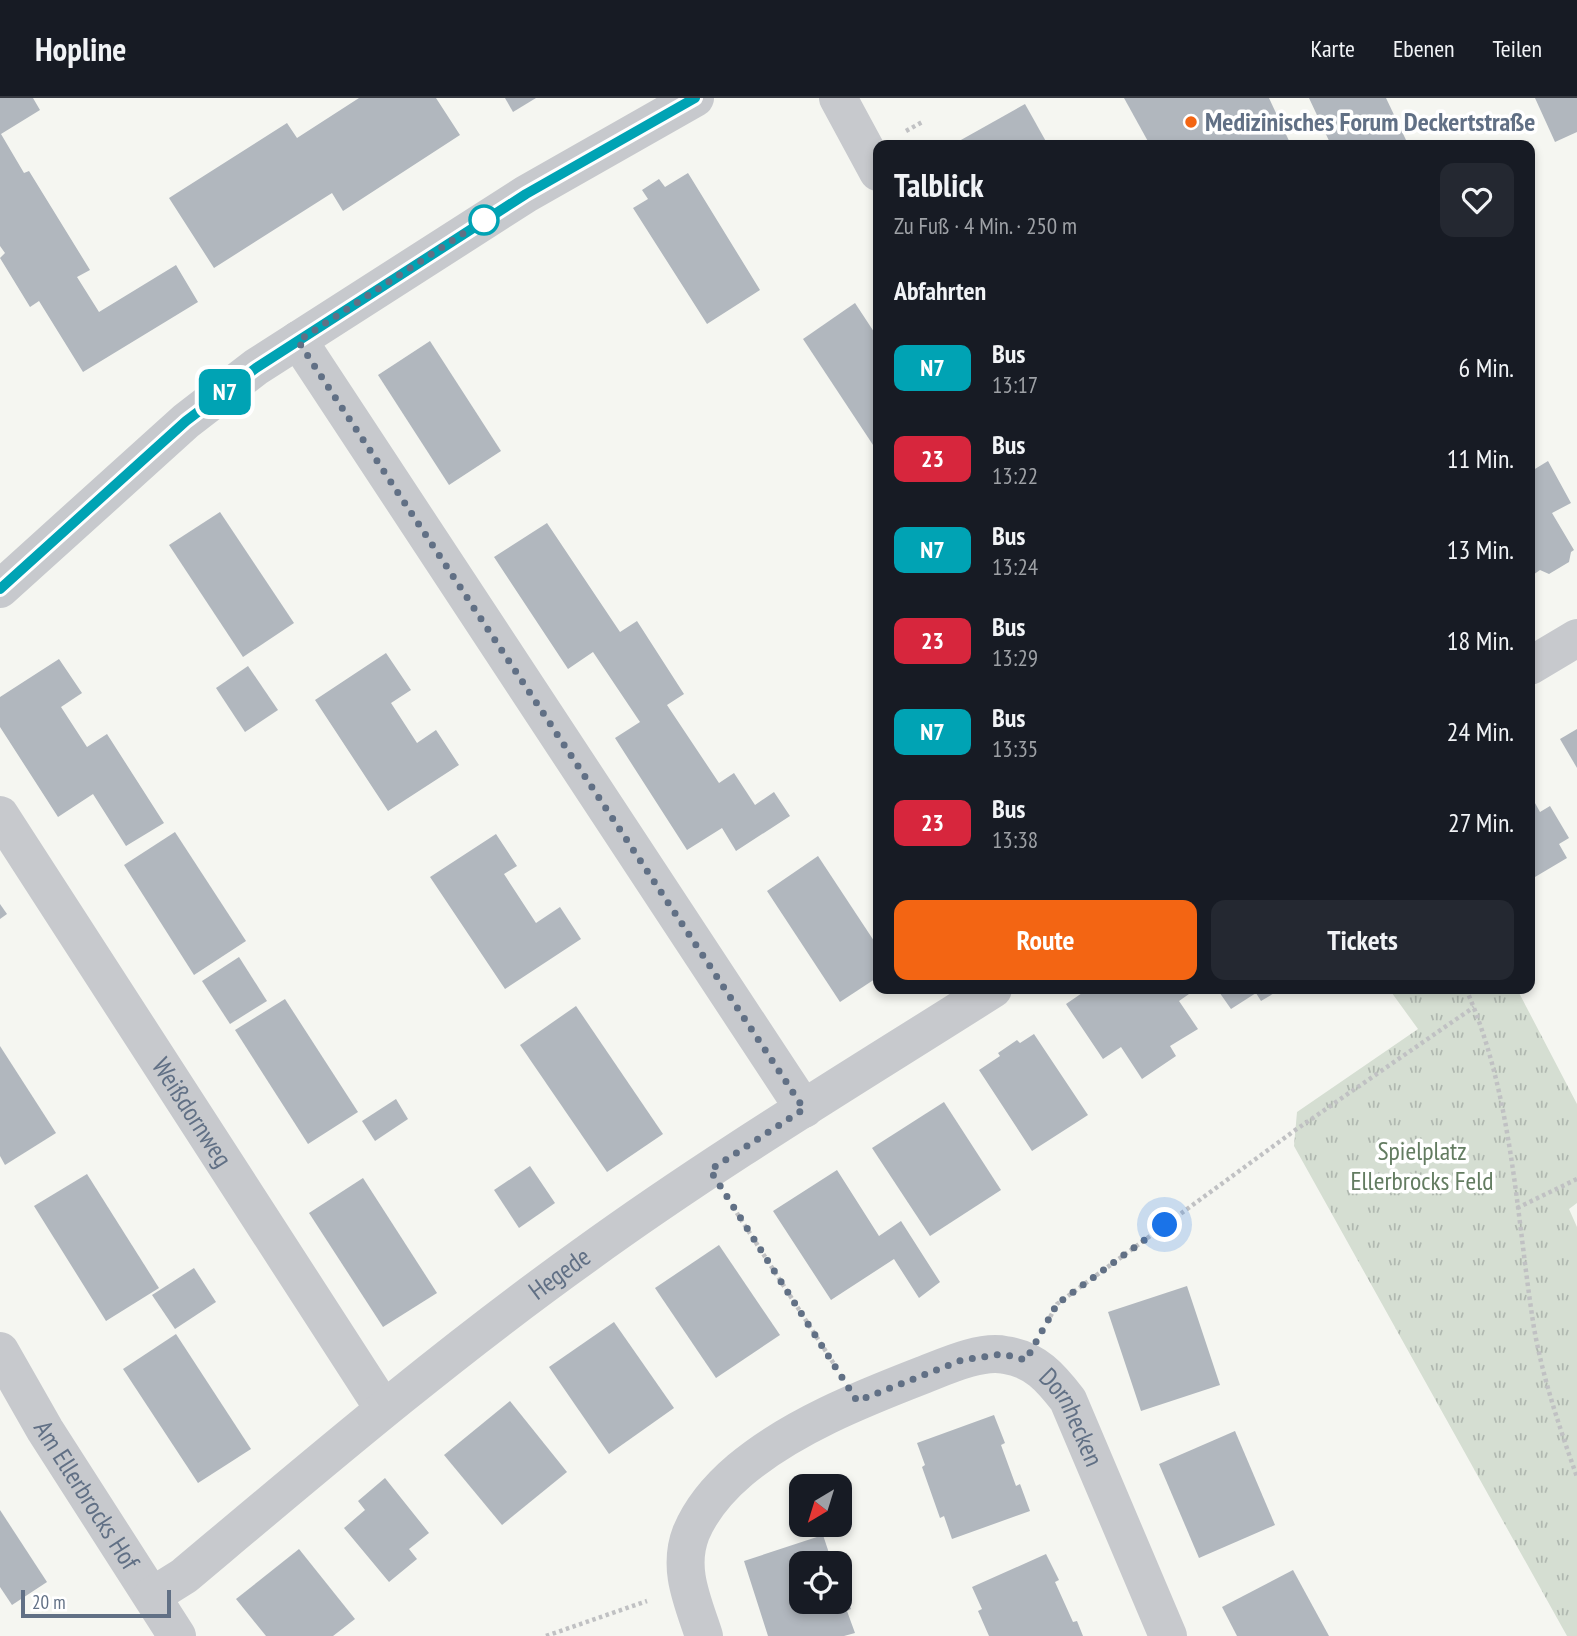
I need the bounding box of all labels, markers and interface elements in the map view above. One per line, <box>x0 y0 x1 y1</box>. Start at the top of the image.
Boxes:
text: Hopline <box>35 27 126 70</box>
text: Karte <box>1311 33 1355 64</box>
text: Ebenen <box>1393 33 1455 64</box>
text: Teilen <box>1493 33 1542 64</box>
place label: Medizinisches Forum Deckertstraße <box>1205 105 1535 138</box>
marker: Medizinisches Forum Deckertstraße <box>1183 114 1199 130</box>
text: Talblick <box>894 163 984 206</box>
button: heart <box>1440 163 1514 237</box>
unlabelled marker <box>469 205 499 235</box>
text: Zu Fuß · 4 Min. · 250 m <box>894 211 1077 240</box>
text: Abfahrten <box>894 274 986 307</box>
text: Bus <box>992 337 1025 370</box>
text: 6 Min. <box>1459 351 1514 384</box>
text: N7 <box>920 352 945 383</box>
line badge: N7 <box>194 369 256 415</box>
text: 13:17 <box>992 370 1038 399</box>
text: N7 <box>213 376 237 407</box>
text: Bus <box>992 428 1025 461</box>
text: 11 Min. <box>1447 442 1514 475</box>
text: 23 <box>921 443 944 474</box>
text: 13:22 <box>992 461 1038 490</box>
text: Bus <box>992 519 1025 552</box>
text: 13 Min. <box>1447 533 1514 566</box>
text: N7 <box>920 534 945 565</box>
text: 13:24 <box>992 552 1038 581</box>
text: Bus <box>992 610 1025 643</box>
text: 18 Min. <box>1447 624 1514 657</box>
text: 23 <box>921 625 944 656</box>
text: 13:29 <box>992 643 1038 672</box>
text: Bus <box>992 701 1025 734</box>
text: 24 Min. <box>1447 715 1514 748</box>
text: N7 <box>920 716 945 747</box>
text: 13:35 <box>992 734 1038 763</box>
text: Bus <box>992 792 1025 825</box>
text: 27 Min. <box>1448 806 1514 839</box>
text: 23 <box>921 807 944 838</box>
text: 13:38 <box>992 825 1038 854</box>
button: Route <box>894 900 1197 980</box>
button: Tickets <box>1211 900 1514 980</box>
street label: Weißdornweg <box>145 1051 240 1173</box>
park label: Spielplatz Ellerbrocks Feld <box>1350 1134 1494 1197</box>
your location <box>1147 1207 1182 1242</box>
street label: Hegede <box>522 1240 597 1307</box>
street label: Dornhecken <box>1033 1361 1111 1471</box>
street label: Am Ellerbrocks Hof <box>27 1414 148 1577</box>
north arrow <box>789 1474 852 1536</box>
map controls <box>789 1474 852 1614</box>
button: locate <box>789 1551 852 1614</box>
scale bar <box>21 1587 172 1619</box>
text: 20 m <box>32 1590 66 1614</box>

